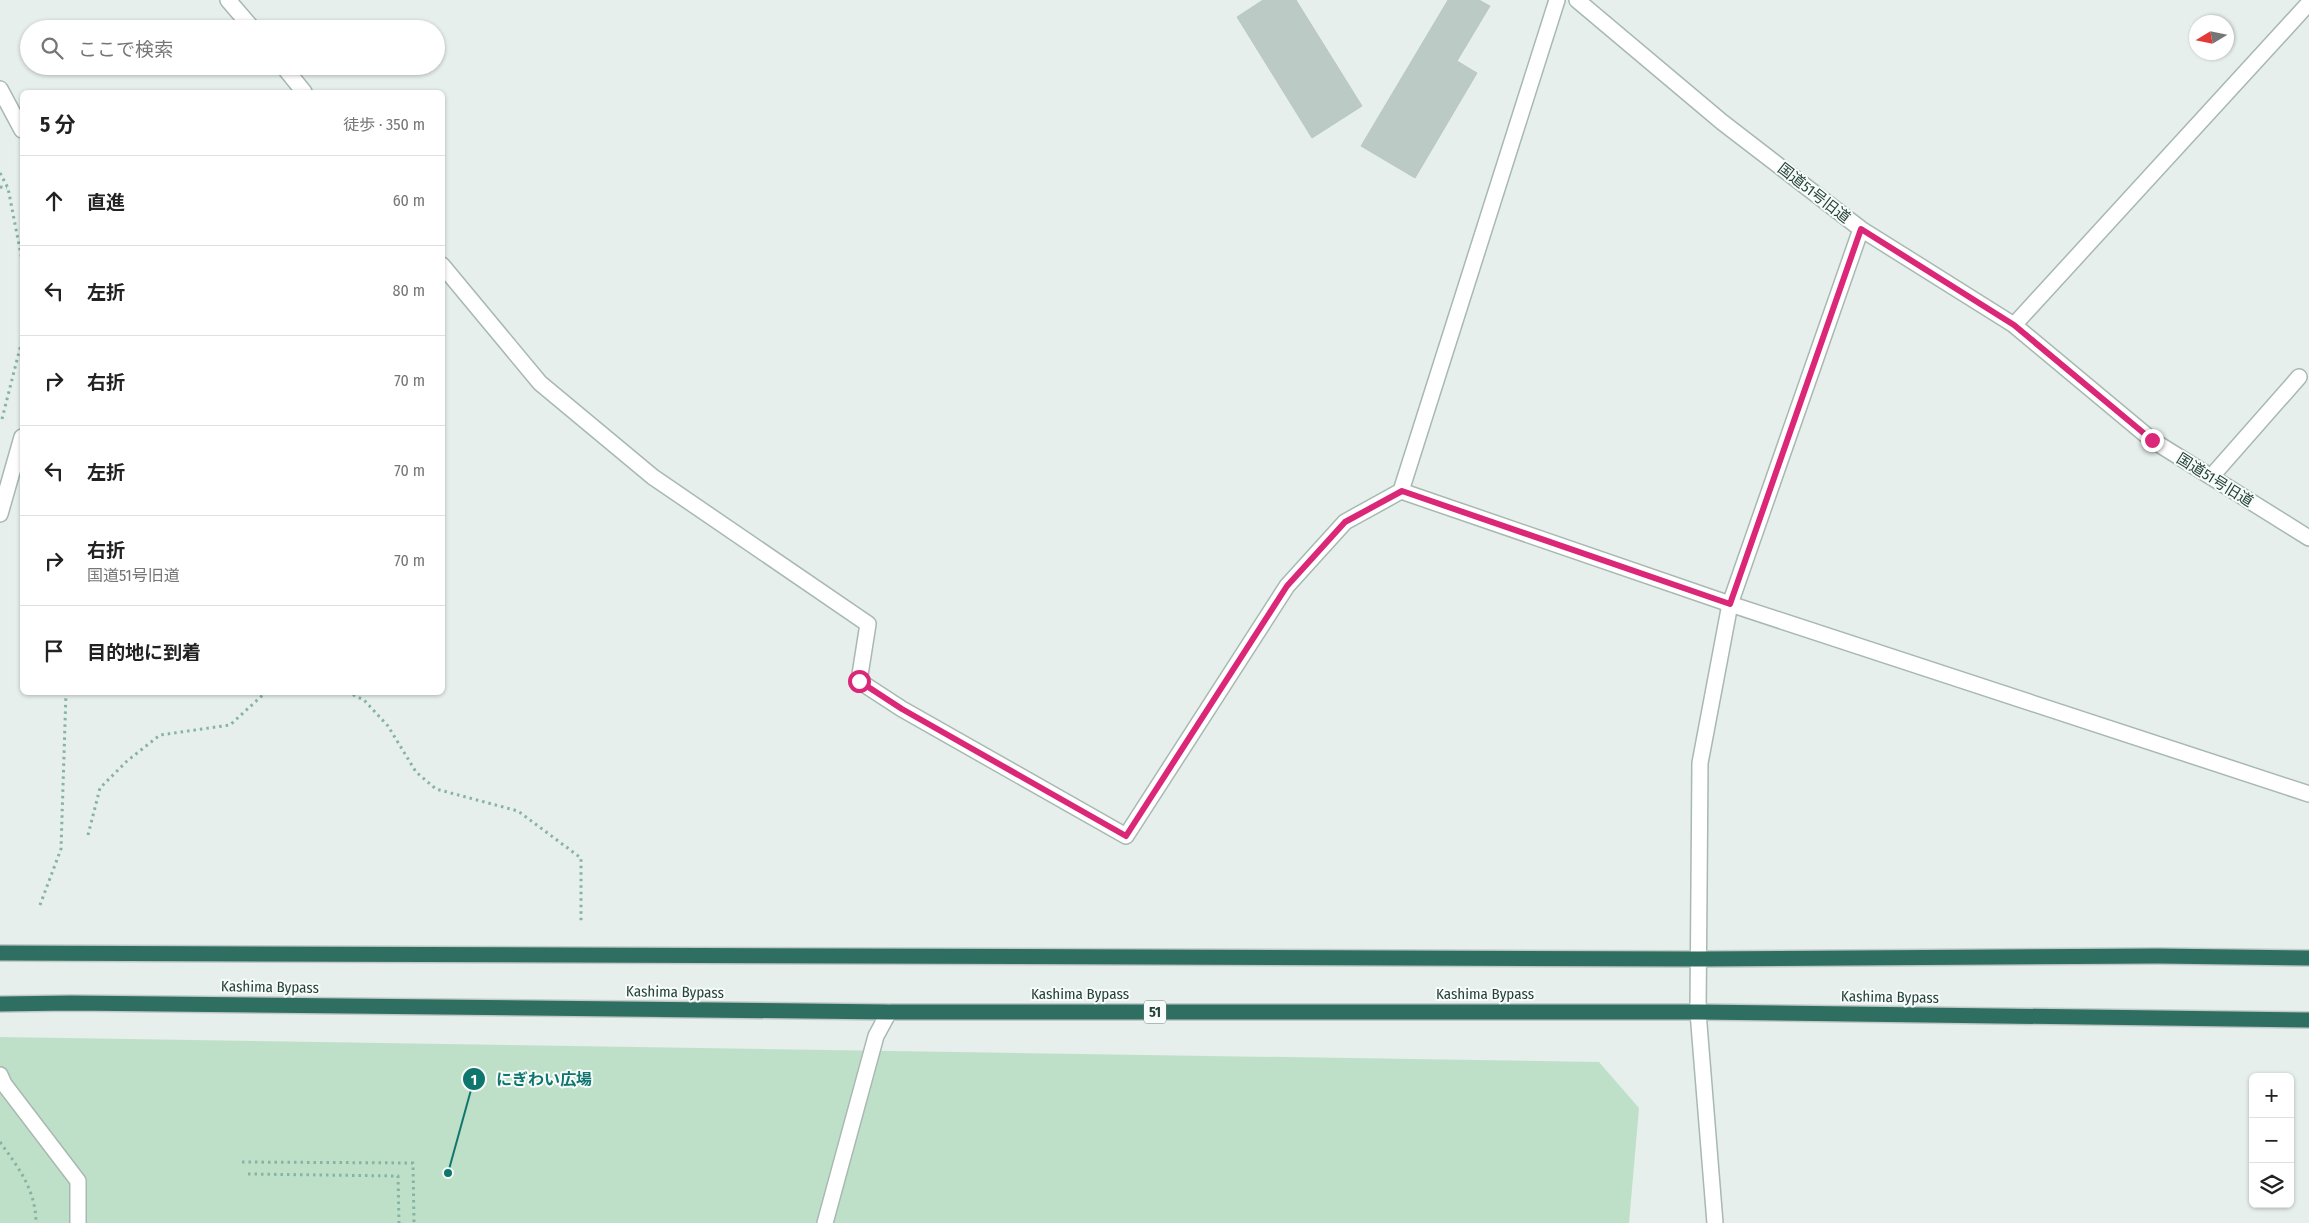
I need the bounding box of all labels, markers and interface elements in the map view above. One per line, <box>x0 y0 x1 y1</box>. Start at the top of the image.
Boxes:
north arrow <box>2189 15 2234 60</box>
search box <box>20 20 445 75</box>
icon: search <box>38 34 66 62</box>
text: ここで検索 <box>78 38 173 61</box>
text: 5 分 <box>40 112 76 138</box>
text: 徒歩 · 350 m <box>343 115 425 134</box>
street label: 国道51号旧道 <box>1774 159 1854 227</box>
icon: ahead <box>40 187 68 215</box>
text: 直進 <box>87 191 125 214</box>
text: 60 m <box>393 191 425 210</box>
icon: left <box>40 277 68 305</box>
text: 左折 <box>87 281 125 304</box>
text: 80 m <box>393 281 425 300</box>
icon: right <box>40 367 68 395</box>
text: 右折 <box>87 371 125 394</box>
text: 70 m <box>394 371 425 390</box>
route end <box>2141 429 2164 452</box>
street label: 国道51号旧道 <box>2173 449 2257 511</box>
icon: left <box>40 457 68 485</box>
text: 左折 <box>87 461 125 484</box>
text: 70 m <box>394 461 425 480</box>
text: 右折 <box>87 539 125 562</box>
icon: right <box>40 547 68 575</box>
text: 70 m <box>394 551 425 570</box>
text: 国道51号旧道 <box>87 566 180 585</box>
icon: arrive <box>40 637 68 665</box>
text: 目的地に到着 <box>87 641 201 664</box>
route start <box>848 670 871 693</box>
street label: Kashima Bypass <box>221 977 319 997</box>
street label: Kashima Bypass <box>626 982 724 1002</box>
street label: Kashima Bypass <box>1031 985 1129 1003</box>
street label: Kashima Bypass <box>1436 985 1534 1003</box>
street label: Kashima Bypass <box>1841 987 1939 1007</box>
road number: 51 <box>1144 1000 1166 1024</box>
callout: にぎわい広場 <box>461 1064 602 1095</box>
text: にぎわい広場 <box>496 1070 592 1089</box>
text: 1 <box>471 1071 477 1089</box>
map controls <box>2249 1073 2294 1208</box>
button: + <box>2249 1073 2294 1118</box>
button: − <box>2249 1118 2294 1163</box>
button: layers <box>2249 1163 2294 1208</box>

